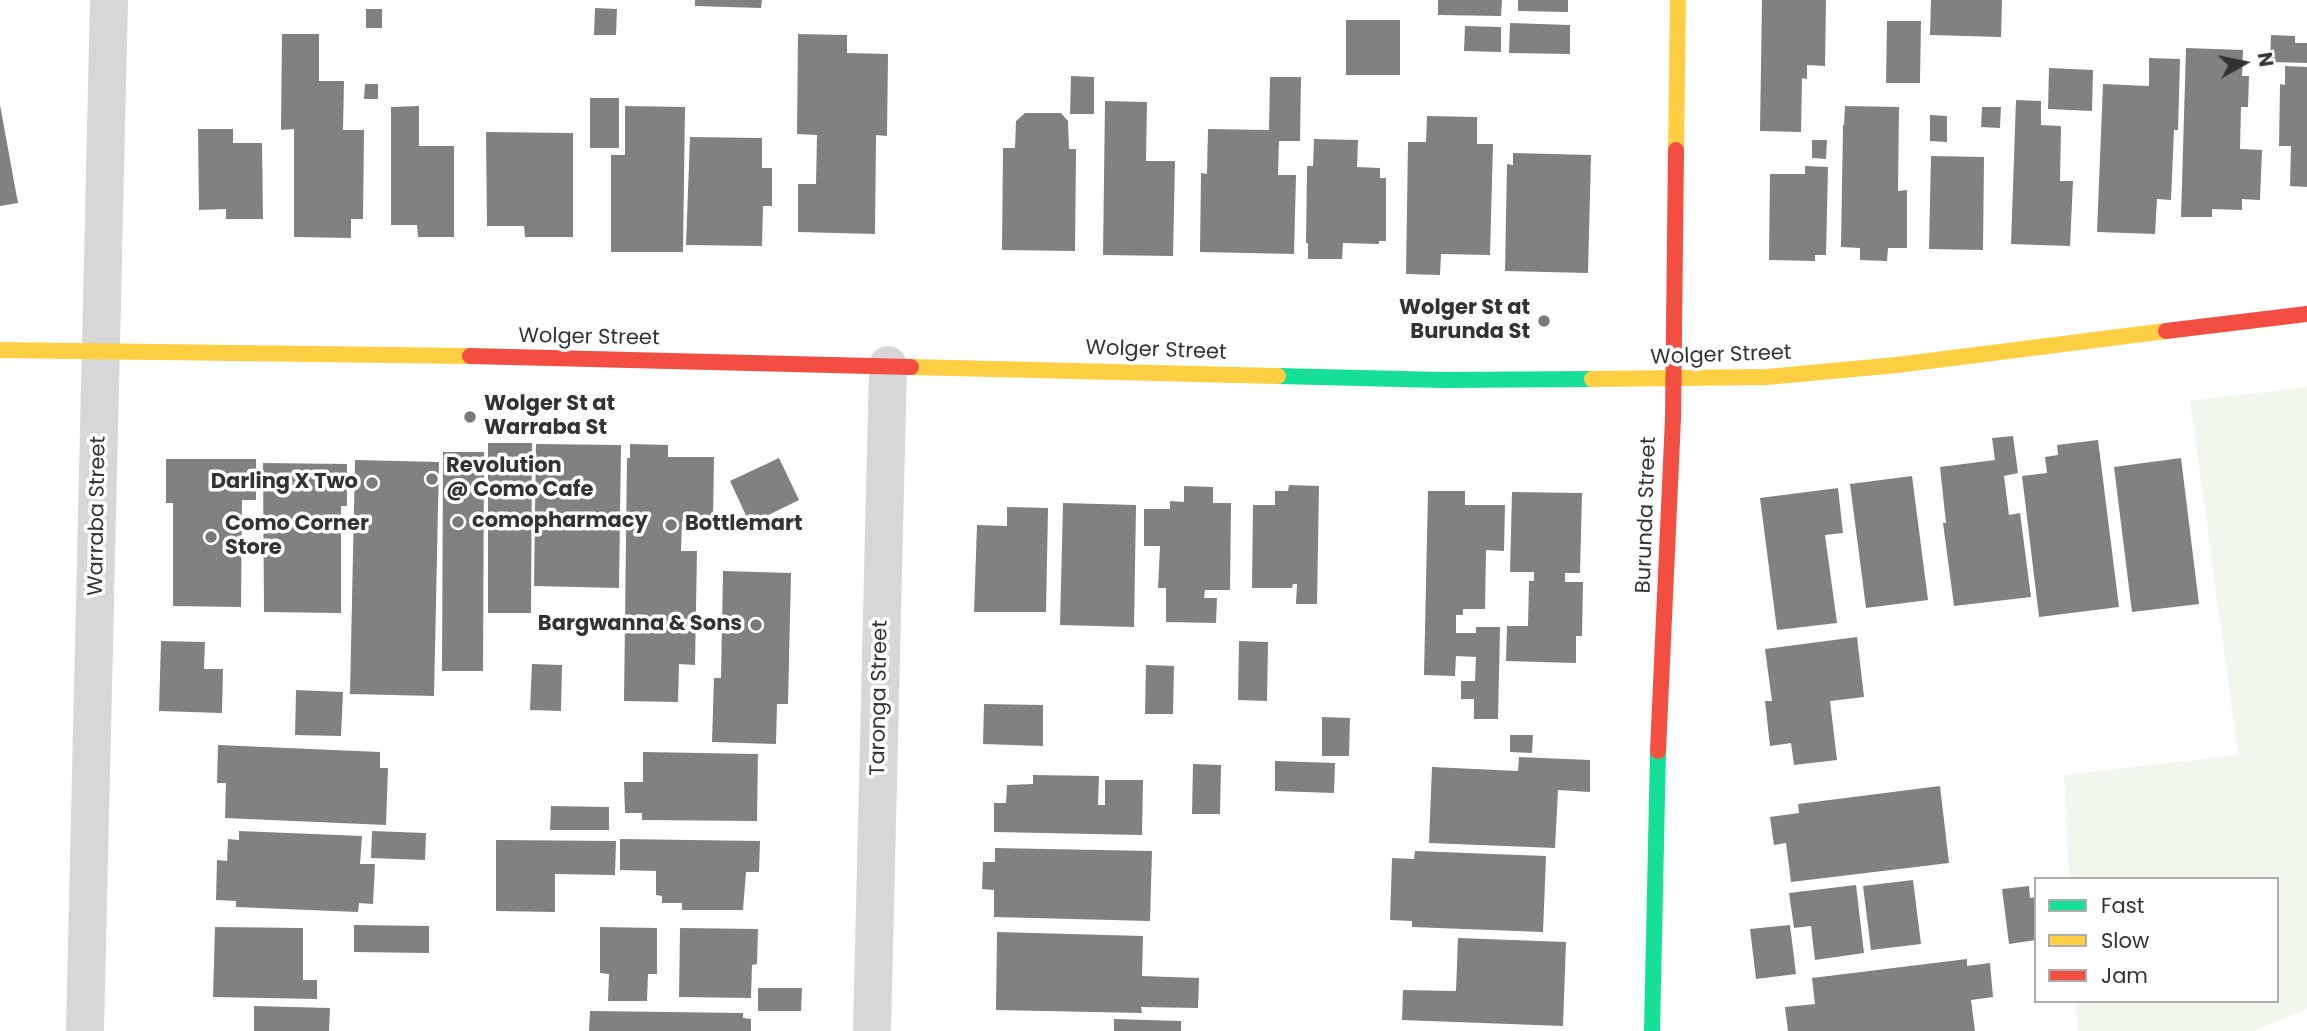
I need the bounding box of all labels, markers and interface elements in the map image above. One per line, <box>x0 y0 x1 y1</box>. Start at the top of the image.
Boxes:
north arrow <box>2209 28 2279 98</box>
text: N <box>2251 50 2280 69</box>
place label: Wolger St at Burunda St <box>1399 296 1530 346</box>
marker: Wolger St at Burunda St <box>1536 313 1552 329</box>
street label: Wolger Street <box>518 324 660 352</box>
street label: Wolger Street <box>1085 336 1227 366</box>
street label: Wolger Street <box>1650 341 1792 371</box>
place label: Wolger St at Warraba St <box>484 392 615 442</box>
marker: Wolger St at Warraba St <box>462 409 478 425</box>
street label: Warraba Street <box>84 436 112 596</box>
street label: Burunda Street <box>1632 436 1662 594</box>
place label: Revolution @ Como Cafe <box>446 454 593 504</box>
place label: Darling X Two <box>211 470 358 496</box>
marker: Revolution @ Como Cafe <box>424 471 440 487</box>
marker: Darling X Two <box>364 475 380 491</box>
place label: comopharmacy <box>472 509 648 535</box>
place label: Como Corner Store <box>225 512 369 562</box>
place label: Bottlemart <box>685 512 802 538</box>
marker: comopharmacy <box>450 514 466 530</box>
marker: Bottlemart <box>663 517 679 533</box>
marker: Como Corner Store <box>203 529 219 545</box>
place label: Bargwanna & Sons <box>538 612 742 638</box>
marker: Bargwanna & Sons <box>748 617 764 633</box>
street label: Taronga Street <box>866 620 894 776</box>
legend <box>2034 877 2279 1003</box>
text: Fast <box>2101 891 2144 920</box>
text: Slow <box>2101 926 2149 955</box>
text: Jam <box>2101 961 2148 990</box>

